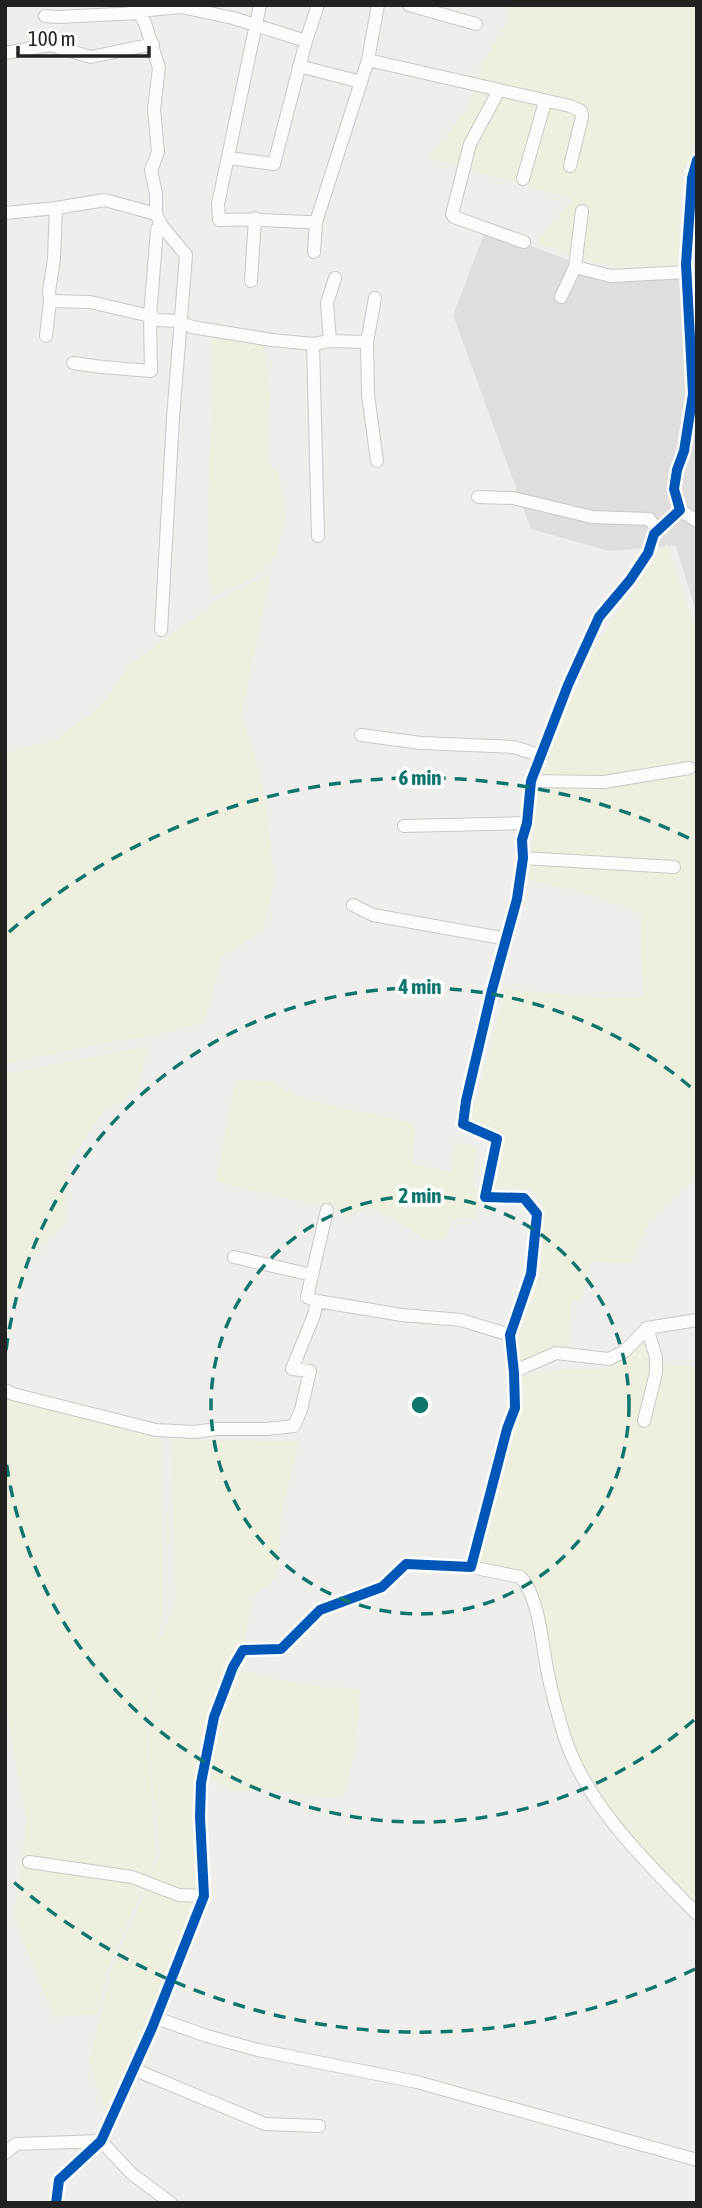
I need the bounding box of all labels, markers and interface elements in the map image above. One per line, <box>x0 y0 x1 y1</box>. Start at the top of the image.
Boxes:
scale bar <box>18 14 149 58</box>
text: 100 m <box>28 26 76 50</box>
text: 6 min <box>399 765 441 789</box>
text: 4 min <box>398 974 441 998</box>
text: 2 min <box>399 1183 441 1207</box>
centre of rings <box>408 1393 432 1417</box>

